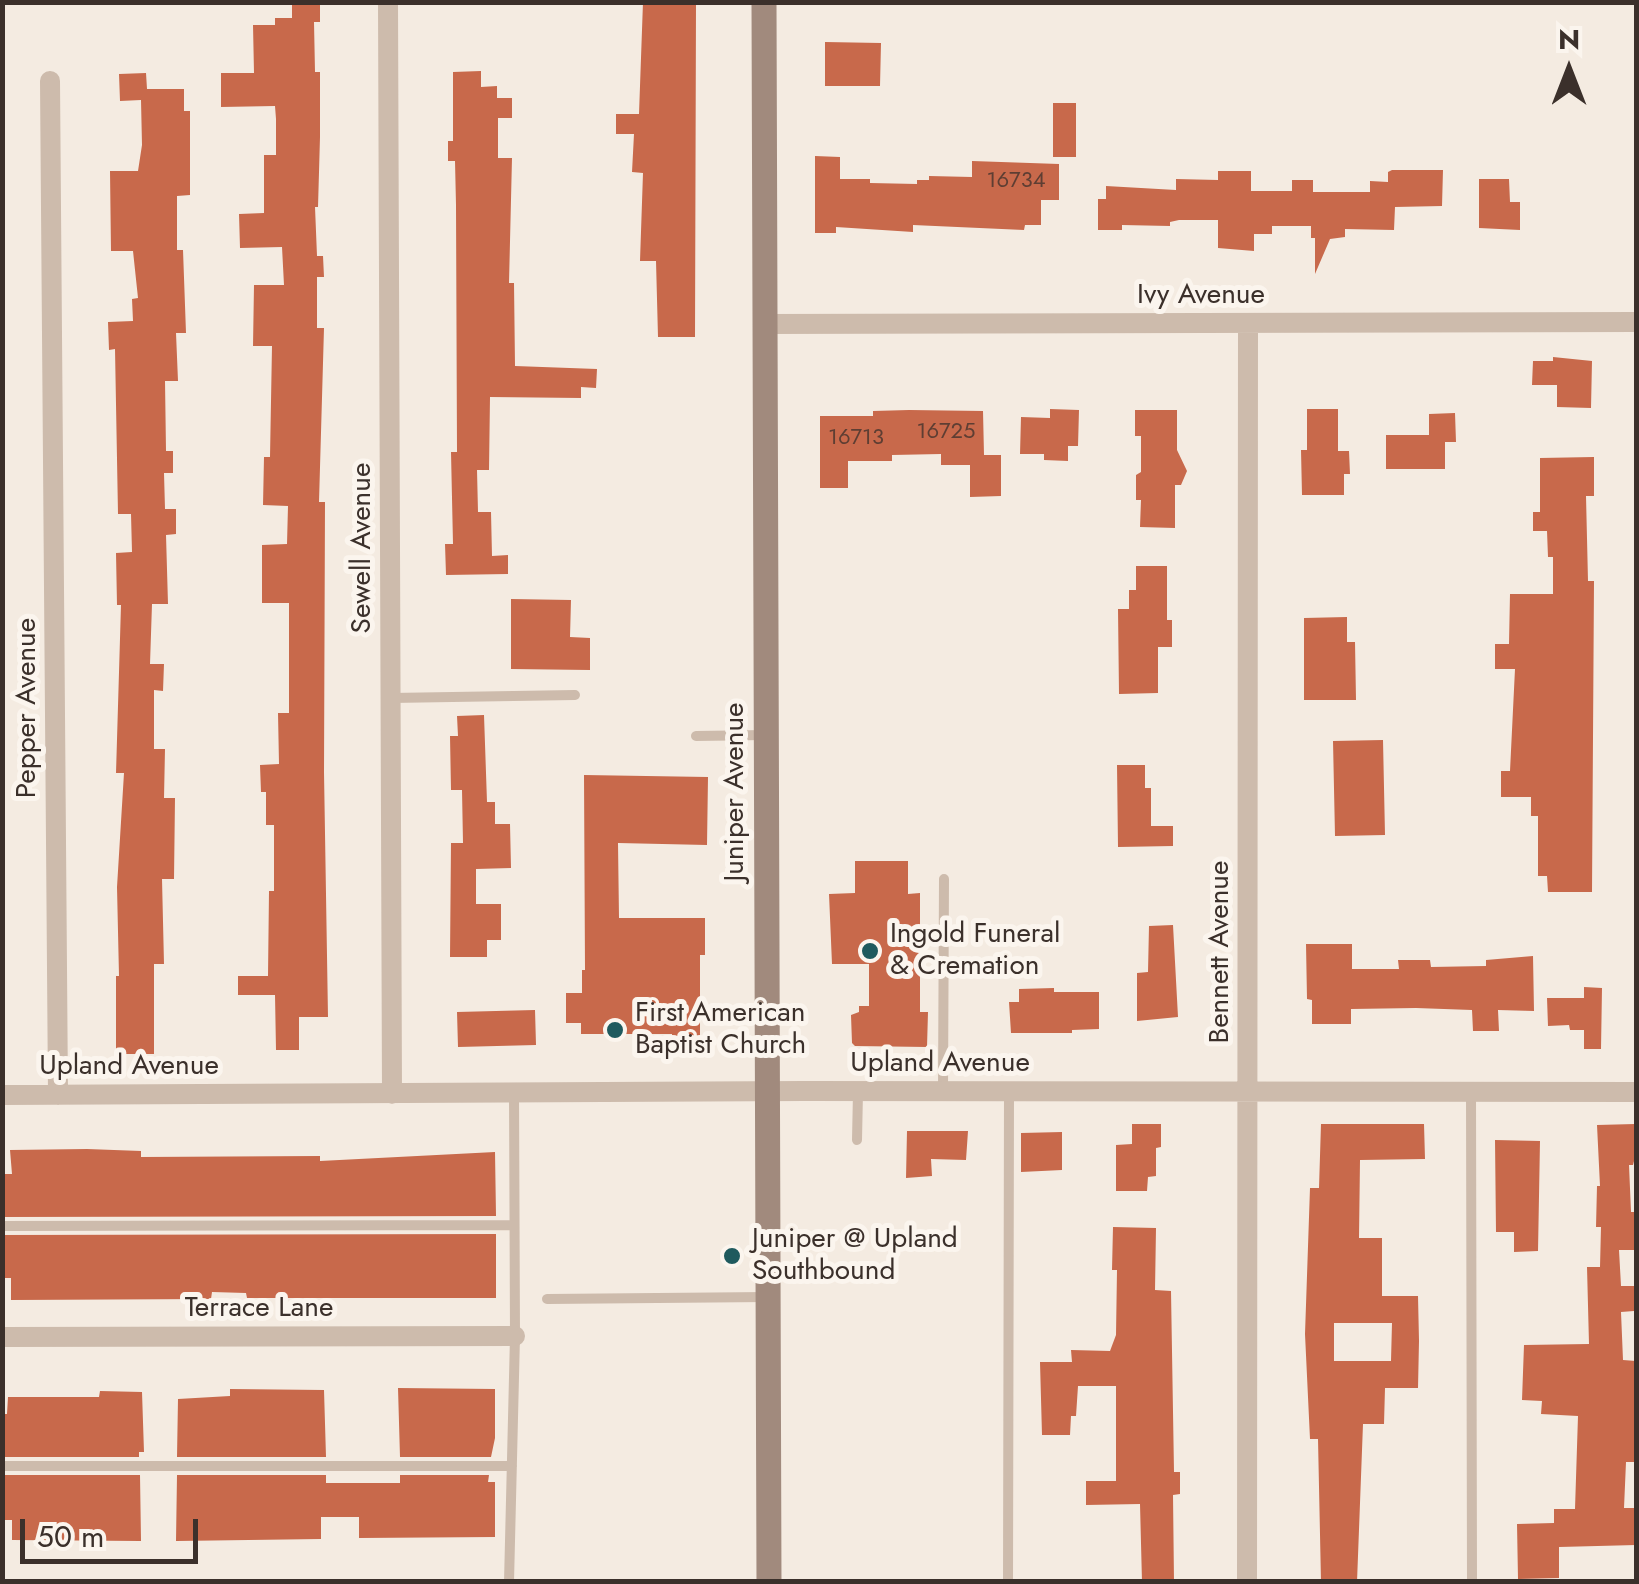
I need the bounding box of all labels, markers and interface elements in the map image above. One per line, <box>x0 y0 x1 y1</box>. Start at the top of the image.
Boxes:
text: N <box>1558 19 1580 60</box>
north arrow <box>1519 20 1619 120</box>
house number: 16734 <box>987 169 1045 195</box>
street label: Ivy Avenue <box>1137 279 1265 313</box>
house number: 16725 <box>916 420 976 446</box>
house number: 16713 <box>828 426 884 452</box>
street label: Sewell Avenue <box>346 463 380 633</box>
street label: Pepper Avenue <box>11 618 45 798</box>
street label: Juniper Avenue <box>719 702 753 882</box>
street label: Bennett Avenue <box>1204 861 1238 1043</box>
place label: Ingold Funeral & Cremation <box>890 918 1060 984</box>
marker: Ingold Funeral & Cremation <box>859 940 881 962</box>
place label: First American Baptist Church <box>635 997 806 1063</box>
marker: First American Baptist Church <box>604 1019 626 1041</box>
street label: Upland Avenue <box>850 1047 1030 1081</box>
street label: Upland Avenue <box>39 1050 219 1084</box>
place label: Juniper @ Upland Southbound <box>752 1223 958 1289</box>
marker: Juniper @ Upland Southbound <box>721 1245 743 1267</box>
street label: Terrace Lane <box>185 1292 333 1326</box>
scale bar <box>25 1499 202 1561</box>
text: 50 m <box>37 1515 104 1558</box>

